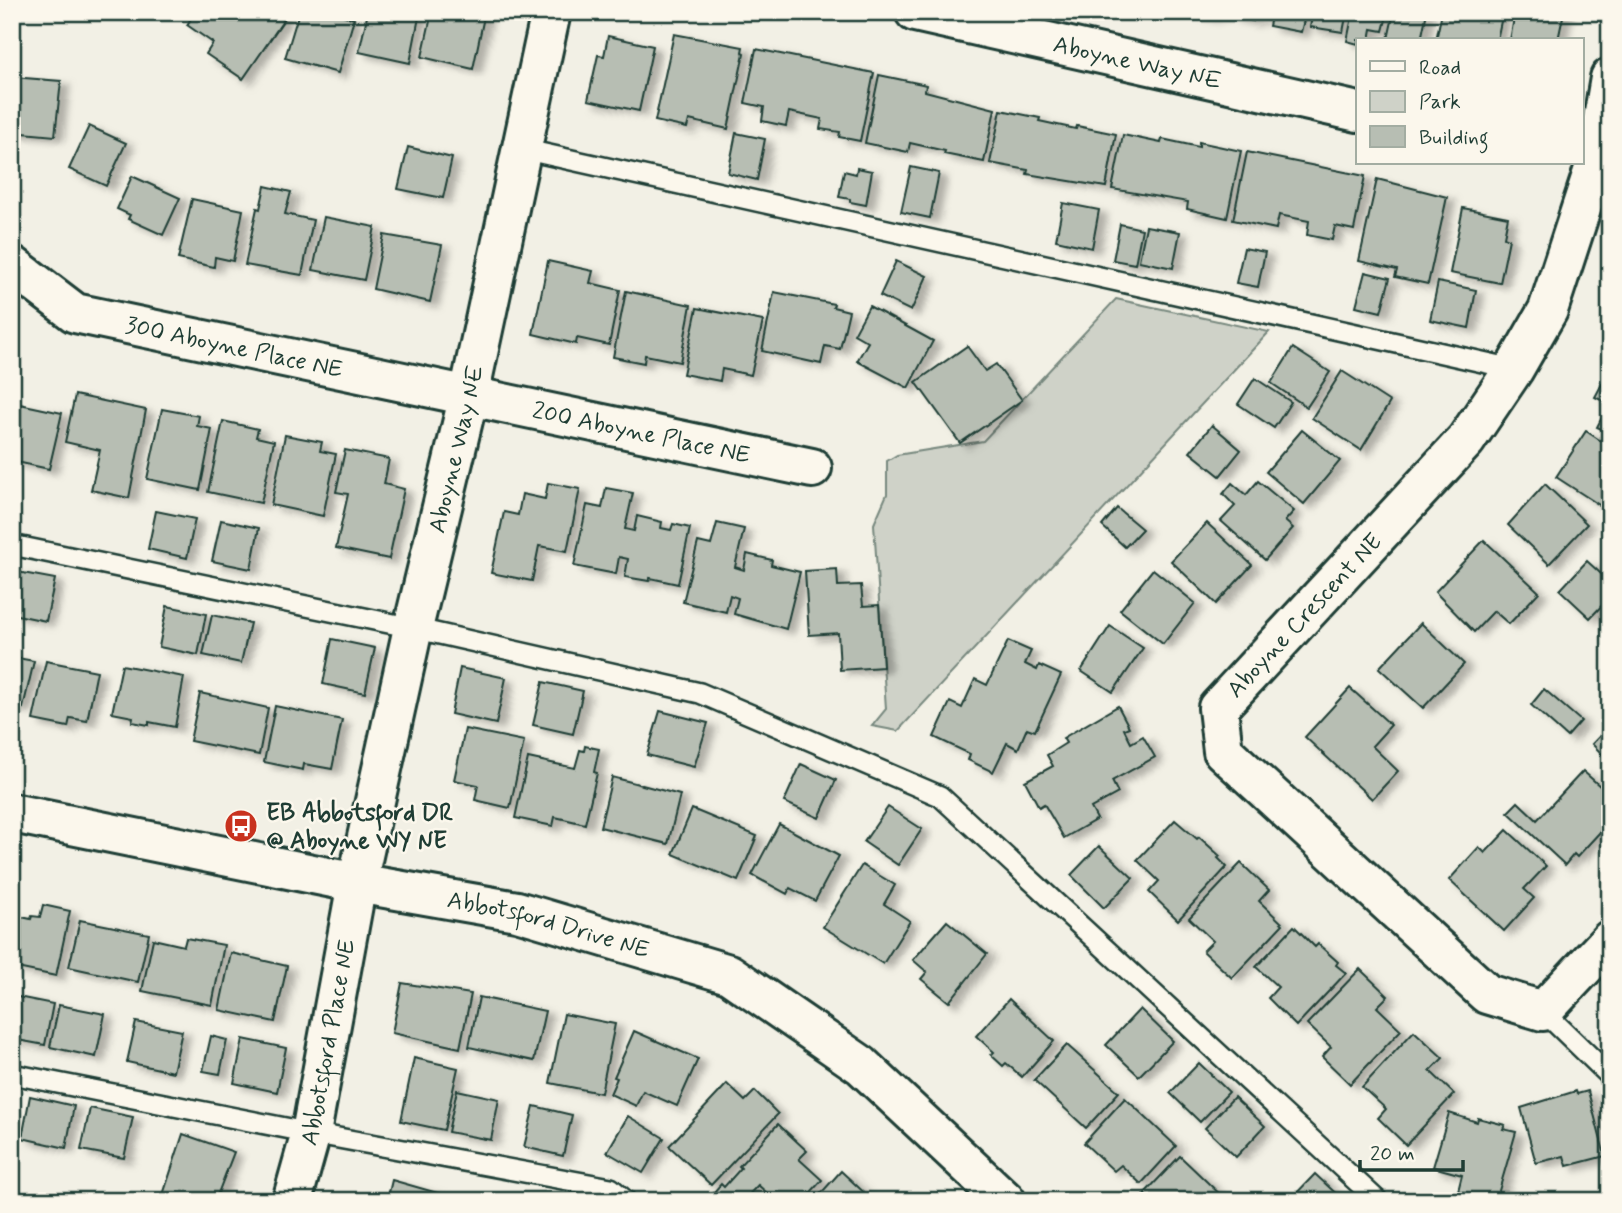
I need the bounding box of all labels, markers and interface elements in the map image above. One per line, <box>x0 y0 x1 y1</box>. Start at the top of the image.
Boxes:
street label: Aboyne Way NE <box>1050 30 1224 98</box>
legend <box>1356 38 1584 164</box>
text: Road <box>1419 54 1461 82</box>
text: Park <box>1419 88 1461 116</box>
text: Building <box>1419 124 1489 154</box>
street label: 300 Aboyne Place NE <box>123 310 345 386</box>
street label: Aboyne Way NE <box>422 362 492 536</box>
street label: 200 Aboyne Place NE <box>529 396 753 472</box>
street label: Aboyne Crescent NE <box>1221 527 1390 705</box>
place label: EB Abbotsford DR @ Aboyne WY NE <box>266 798 453 857</box>
bus stop icon: EB Abbotsford DR @ Aboyne WY NE <box>222 807 260 845</box>
street label: Abbotsford Drive NE <box>445 885 653 966</box>
street label: Abbotsford Place NE <box>294 937 363 1149</box>
scale bar <box>1360 1129 1463 1173</box>
text: 20 m <box>1370 1140 1415 1168</box>

